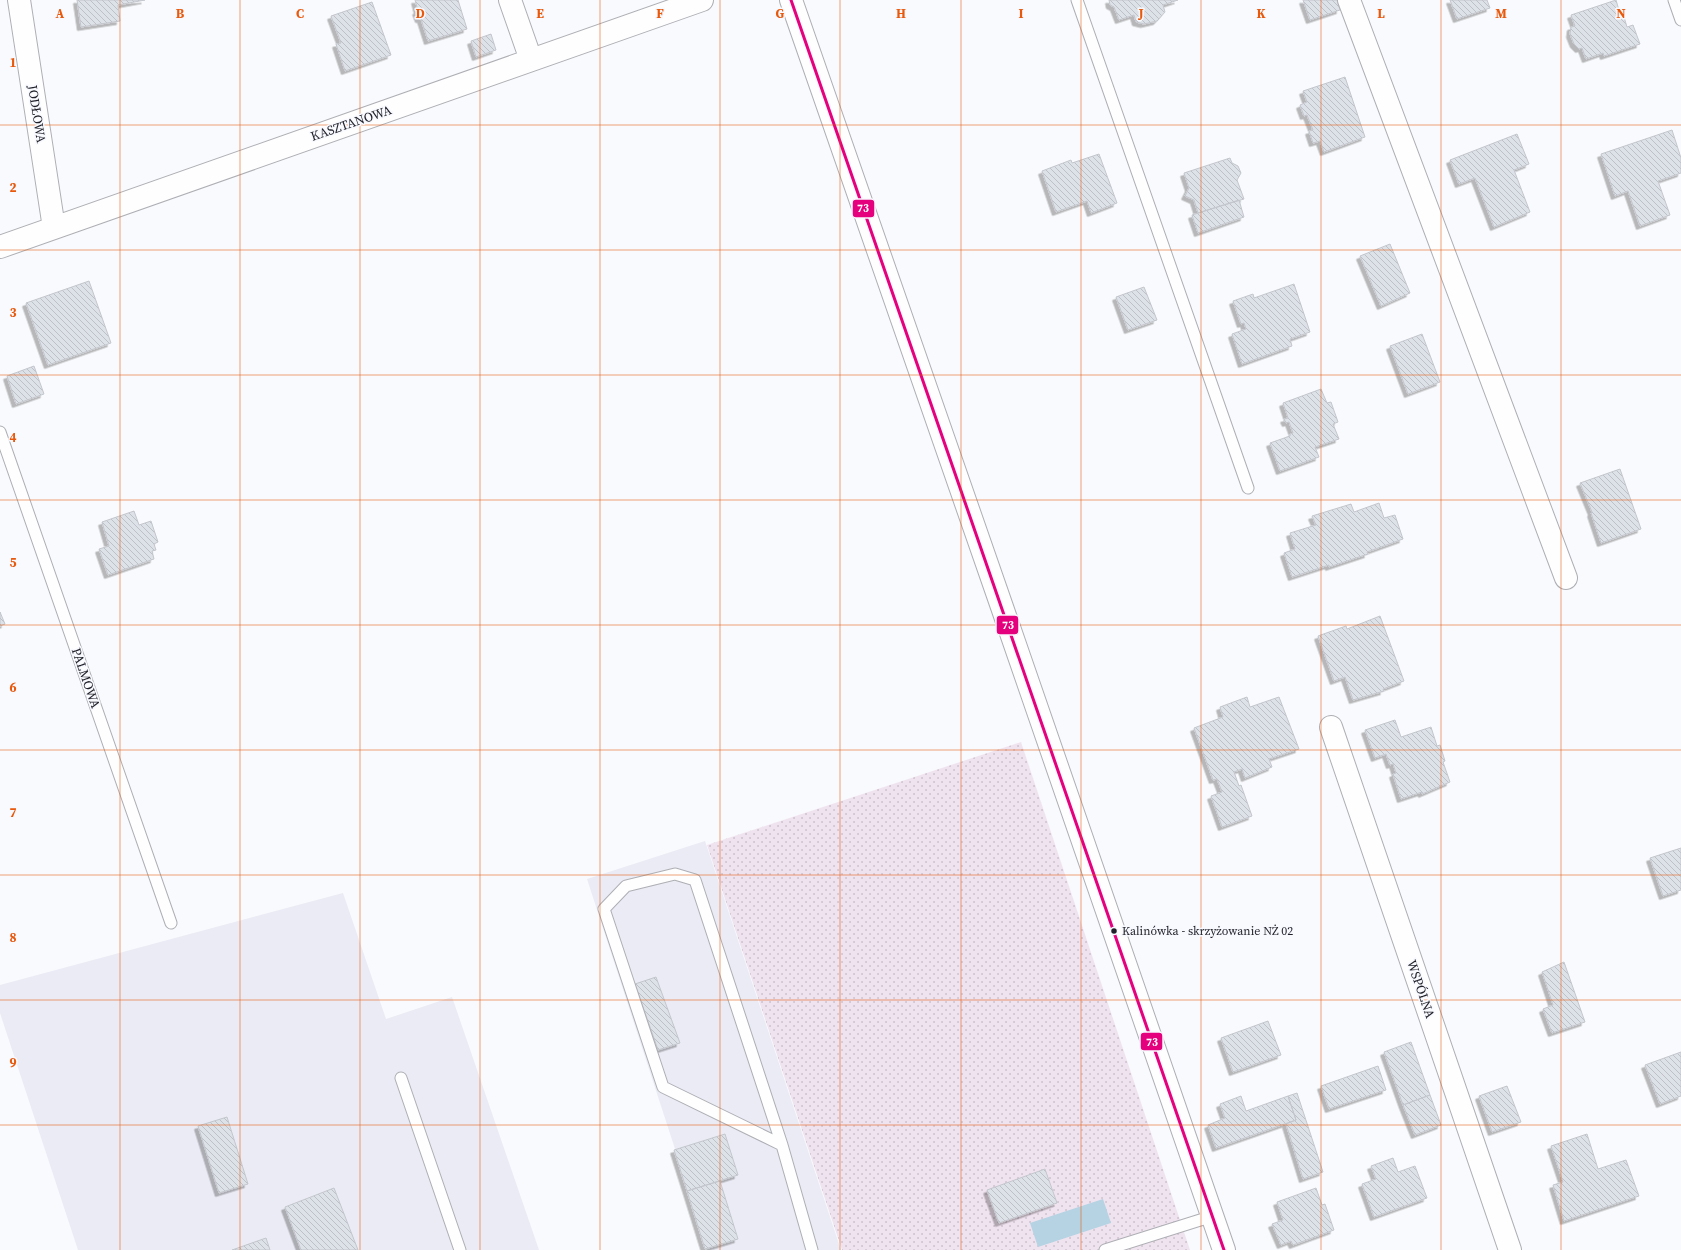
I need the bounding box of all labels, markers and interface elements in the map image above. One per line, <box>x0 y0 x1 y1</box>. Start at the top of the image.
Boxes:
text: A <box>56 5 65 22</box>
text: B <box>176 5 185 22</box>
text: C <box>296 5 304 22</box>
text: D <box>415 5 425 22</box>
text: E <box>536 5 544 22</box>
text: F <box>656 5 664 22</box>
text: G <box>776 5 785 22</box>
text: H <box>896 5 906 22</box>
text: I <box>1018 5 1024 22</box>
text: J <box>1137 5 1144 22</box>
text: K <box>1256 5 1266 22</box>
text: L <box>1377 5 1385 22</box>
text: M <box>1495 5 1507 22</box>
text: N <box>1616 5 1626 22</box>
text: 1 <box>9 54 17 71</box>
street label: JODŁOWA <box>24 83 50 145</box>
street label: KASZTANOWA <box>308 101 394 145</box>
text: 2 <box>9 179 17 196</box>
line badge: 73 <box>852 199 875 218</box>
text: 73 <box>857 201 869 216</box>
text: 3 <box>9 304 17 321</box>
text: 4 <box>9 429 17 446</box>
text: 5 <box>9 554 17 571</box>
line badge: 73 <box>996 615 1019 635</box>
text: 73 <box>1002 618 1014 633</box>
street label: PALMOWA <box>68 645 104 711</box>
text: 6 <box>9 679 17 696</box>
text: 7 <box>9 804 17 821</box>
place label: Kalinówka - skrzyżowanie NŻ 02 <box>1122 923 1293 939</box>
marker: Kalinówka - skrzyżowanie NŻ 02 <box>1109 926 1119 936</box>
text: 8 <box>9 929 17 946</box>
street label: WSPÓLNA <box>1403 958 1439 1021</box>
line badge: 73 <box>1140 1032 1163 1051</box>
text: 73 <box>1146 1035 1158 1050</box>
text: 9 <box>9 1054 17 1071</box>

